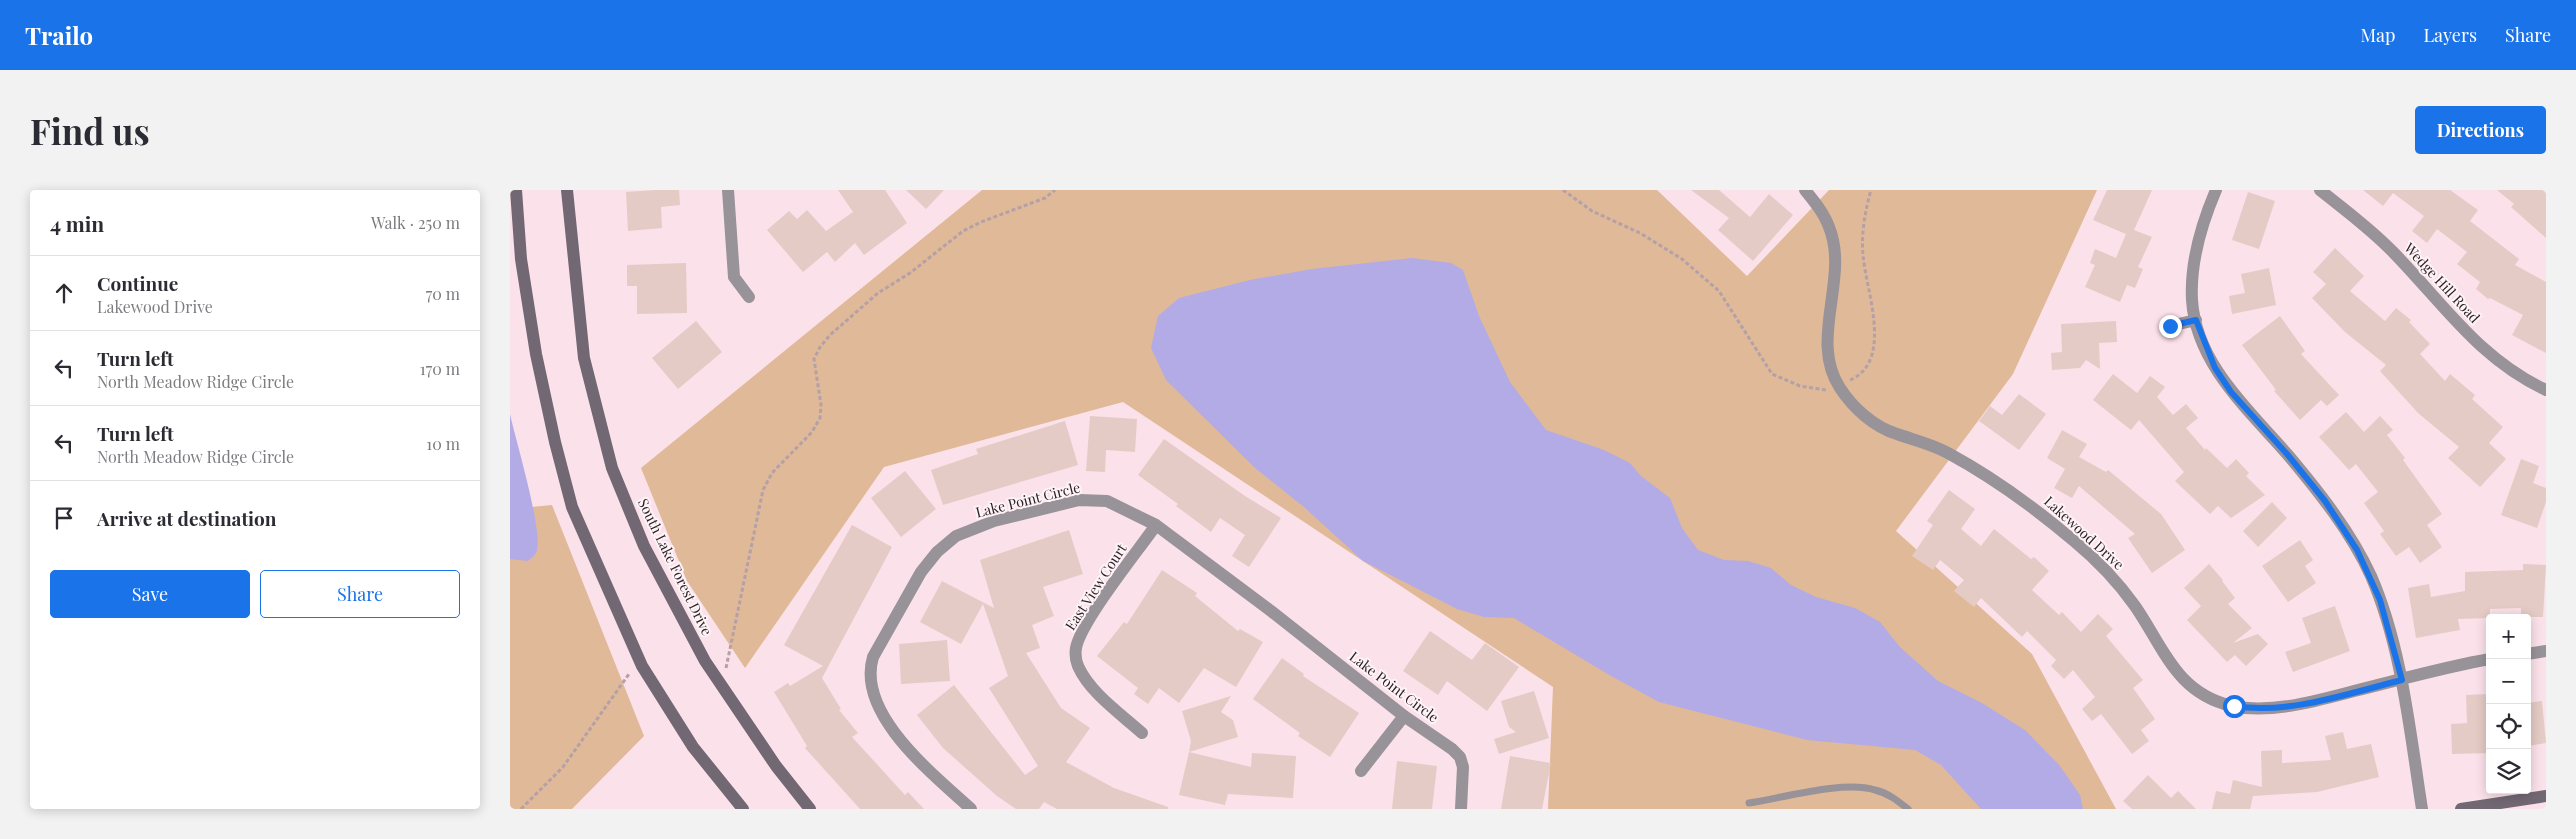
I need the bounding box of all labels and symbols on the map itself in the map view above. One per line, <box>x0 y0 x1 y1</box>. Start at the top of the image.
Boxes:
street label: Wedge Hill Road <box>2400 238 2484 327</box>
route end <box>2159 315 2182 338</box>
street label: Lake Point Circle <box>974 477 1082 522</box>
street label: Lakewood Drive <box>2040 492 2128 574</box>
street label: South Lake Forest Drive <box>634 495 717 638</box>
street label: East View Court <box>1060 539 1131 634</box>
street label: Lake Point Circle <box>1346 647 1443 726</box>
route start <box>2223 695 2246 718</box>

